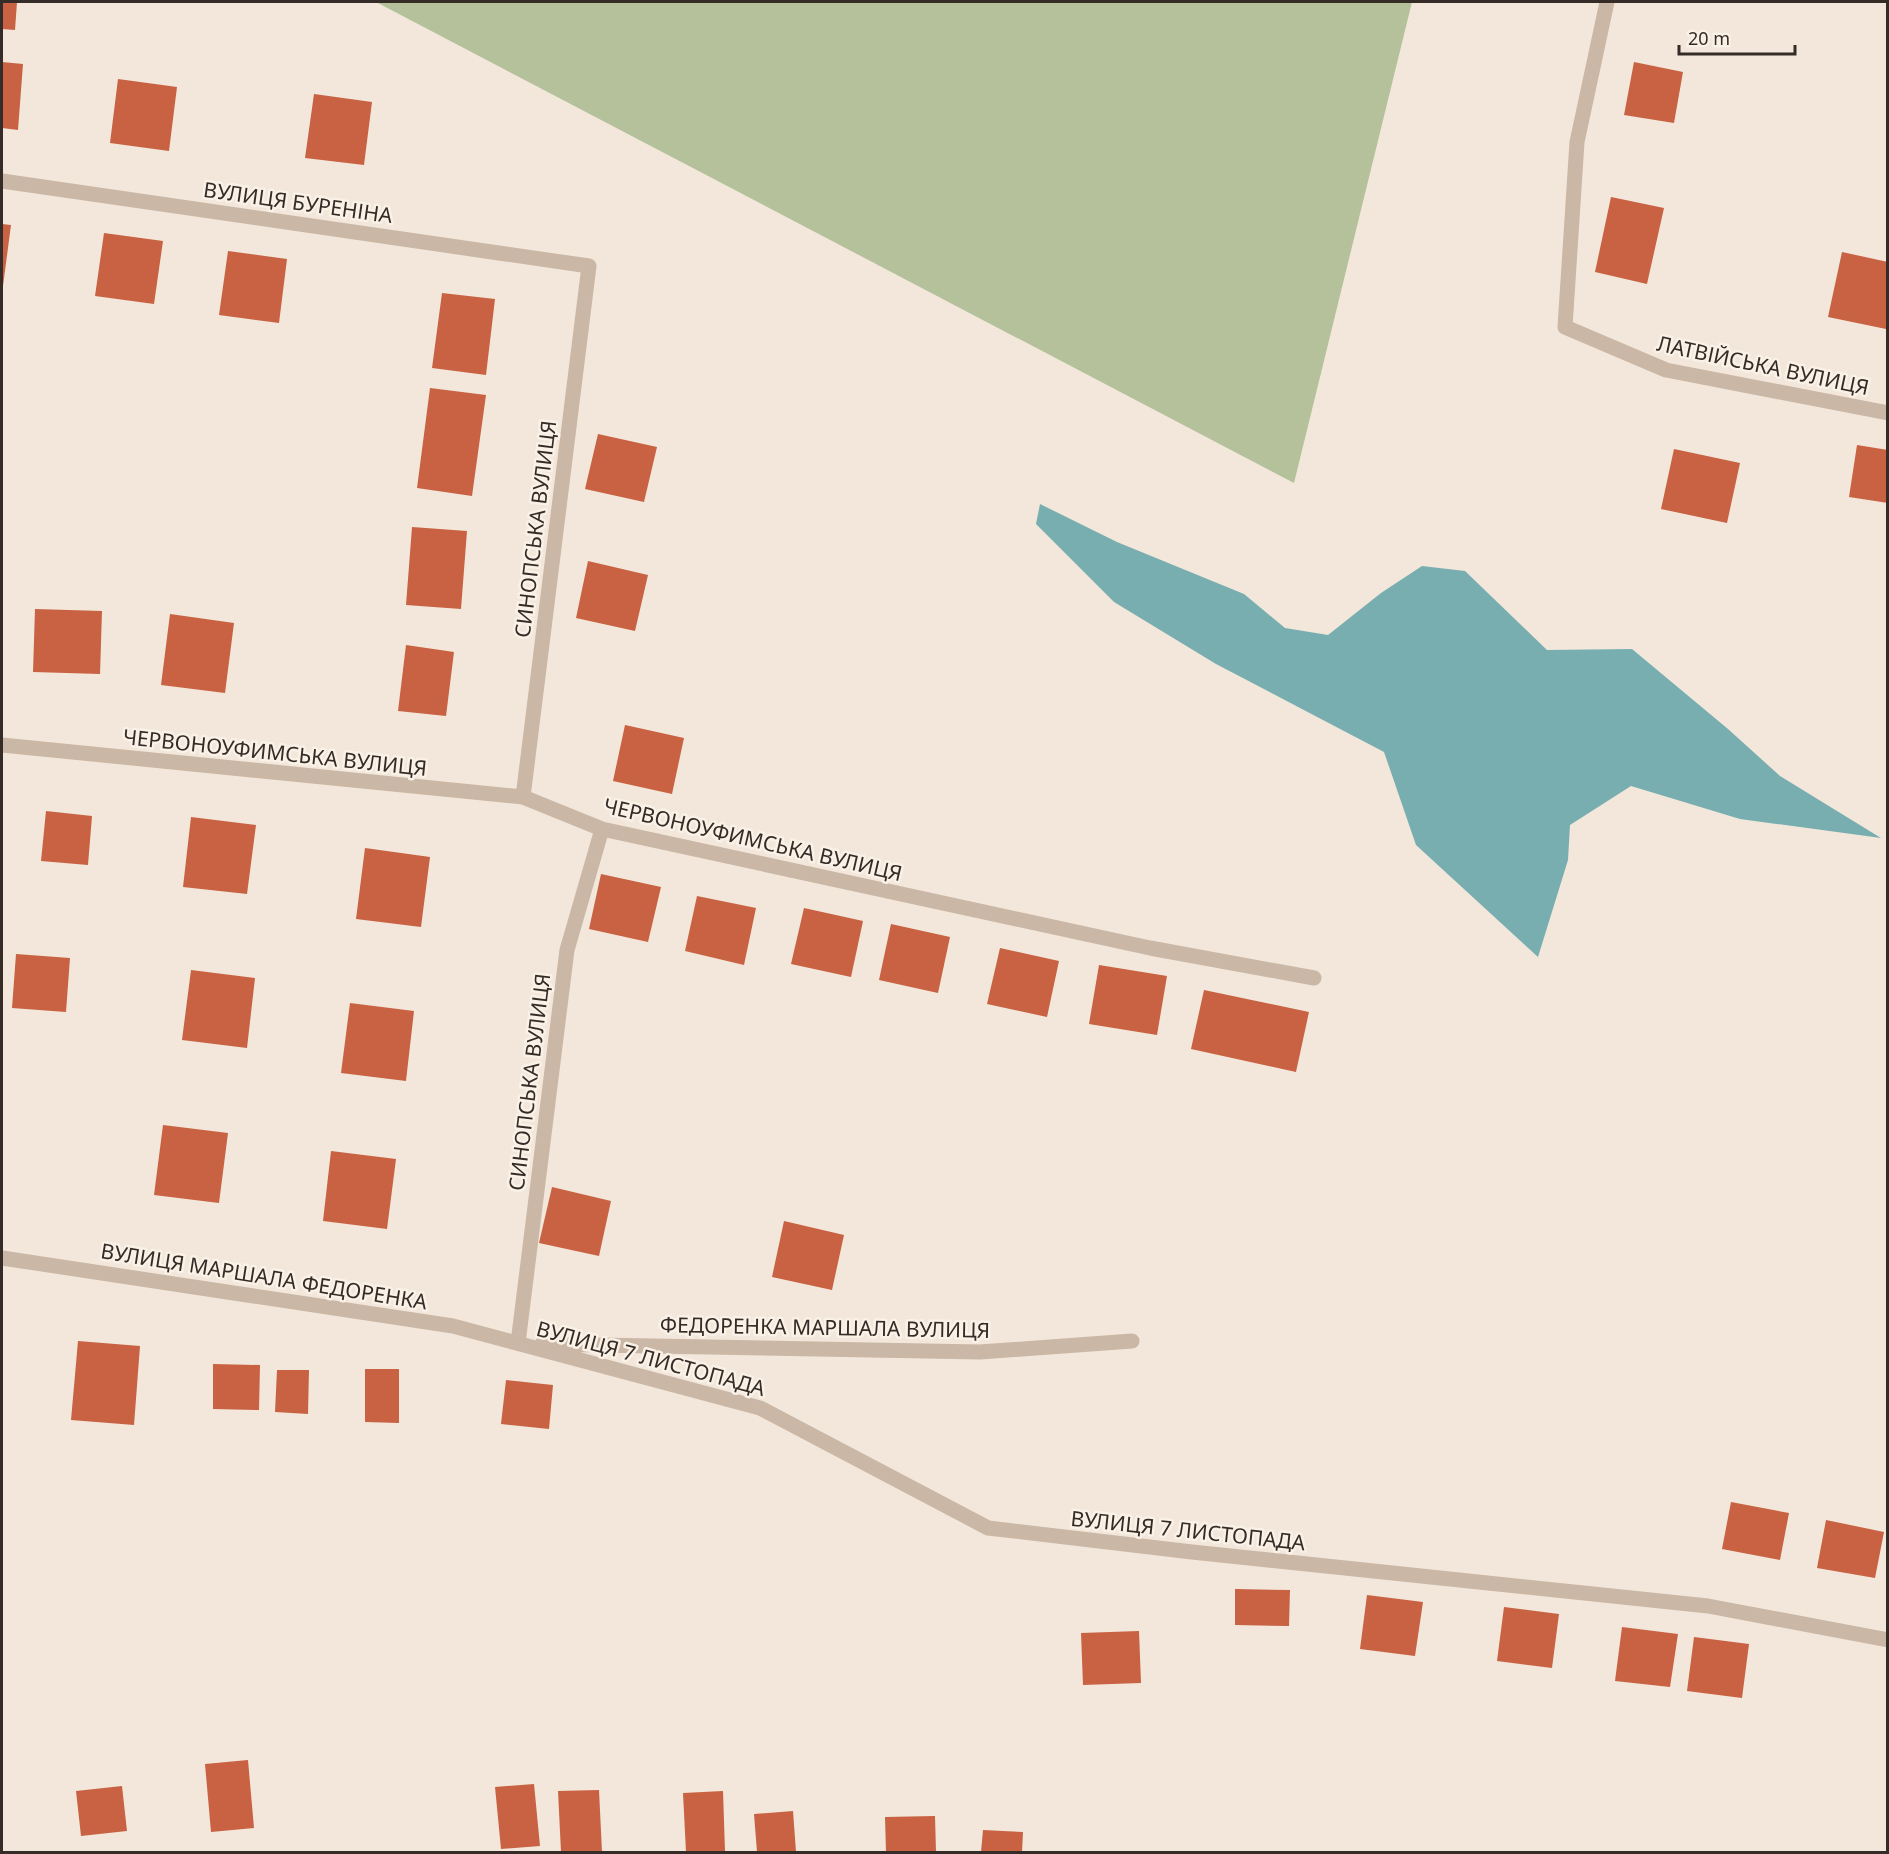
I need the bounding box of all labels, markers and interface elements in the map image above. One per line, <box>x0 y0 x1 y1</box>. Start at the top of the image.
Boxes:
scale bar <box>1679 18 1794 56</box>
text: 20 m <box>1688 26 1730 50</box>
street label: ВУЛИЦЯ БУРЕНІНА <box>202 175 395 229</box>
street label: ЛАТВІЙСЬКА ВУЛИЦЯ <box>1654 329 1872 401</box>
street label: СИНОПСЬКА ВУЛИЦЯ <box>508 419 562 639</box>
street label: ЧЕРВОНОУФИМСЬКА ВУЛИЦЯ <box>122 722 428 782</box>
street label: ЧЕРВОНОУФИМСЬКА ВУЛИЦЯ <box>601 791 905 887</box>
street label: СИНОПСЬКА ВУЛИЦЯ <box>502 972 556 1192</box>
street label: ВУЛИЦЯ МАРШАЛА ФЕДОРЕНКА <box>99 1236 430 1316</box>
street label: ФЕДОРЕНКА МАРШАЛА ВУЛИЦЯ <box>660 1310 990 1344</box>
street label: ВУЛИЦЯ 7 ЛИСТОПАДА <box>533 1314 769 1402</box>
street label: ВУЛИЦЯ 7 ЛИСТОПАДА <box>1069 1504 1307 1556</box>

